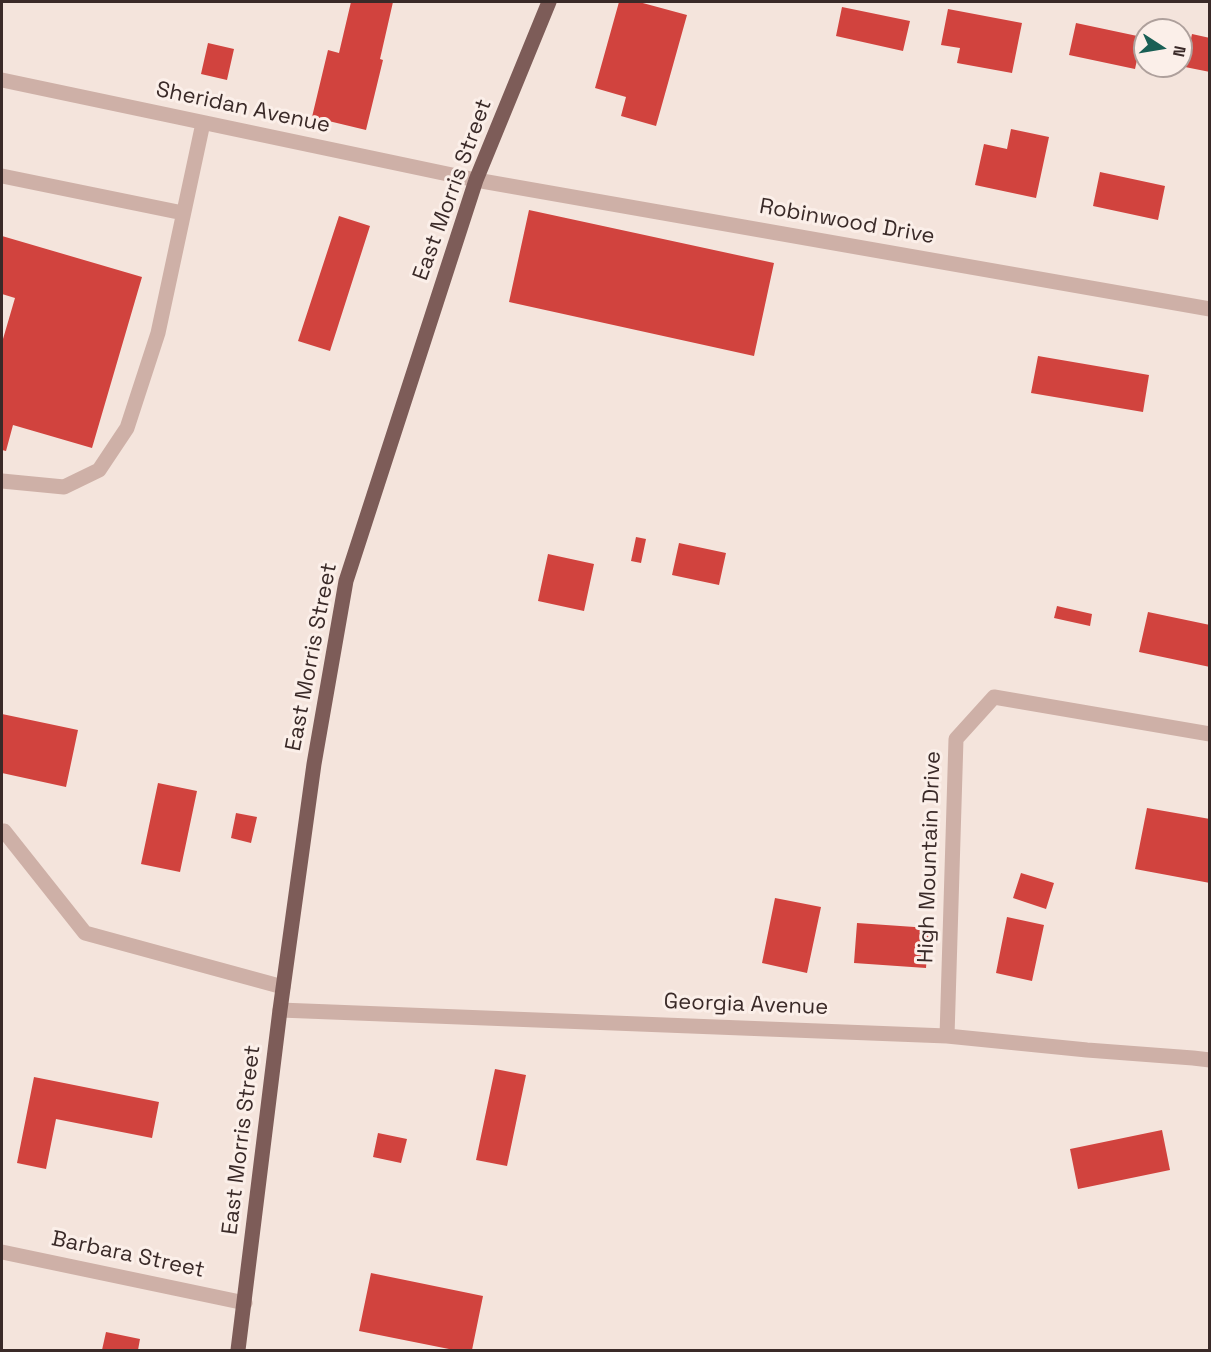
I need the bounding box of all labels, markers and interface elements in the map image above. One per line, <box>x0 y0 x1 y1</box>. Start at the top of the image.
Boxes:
north arrow <box>1133 18 1193 78</box>
text: N <box>1168 44 1191 59</box>
street label: Sheridan Avenue <box>154 77 332 139</box>
street label: East Morris Street <box>408 96 498 284</box>
street label: Robinwood Drive <box>757 194 937 250</box>
street label: East Morris Street <box>281 561 343 753</box>
street label: High Mountain Drive <box>913 750 947 964</box>
street label: Georgia Avenue <box>663 989 829 1021</box>
street label: East Morris Street <box>217 1044 267 1236</box>
street label: Barbara Street <box>49 1226 207 1284</box>

